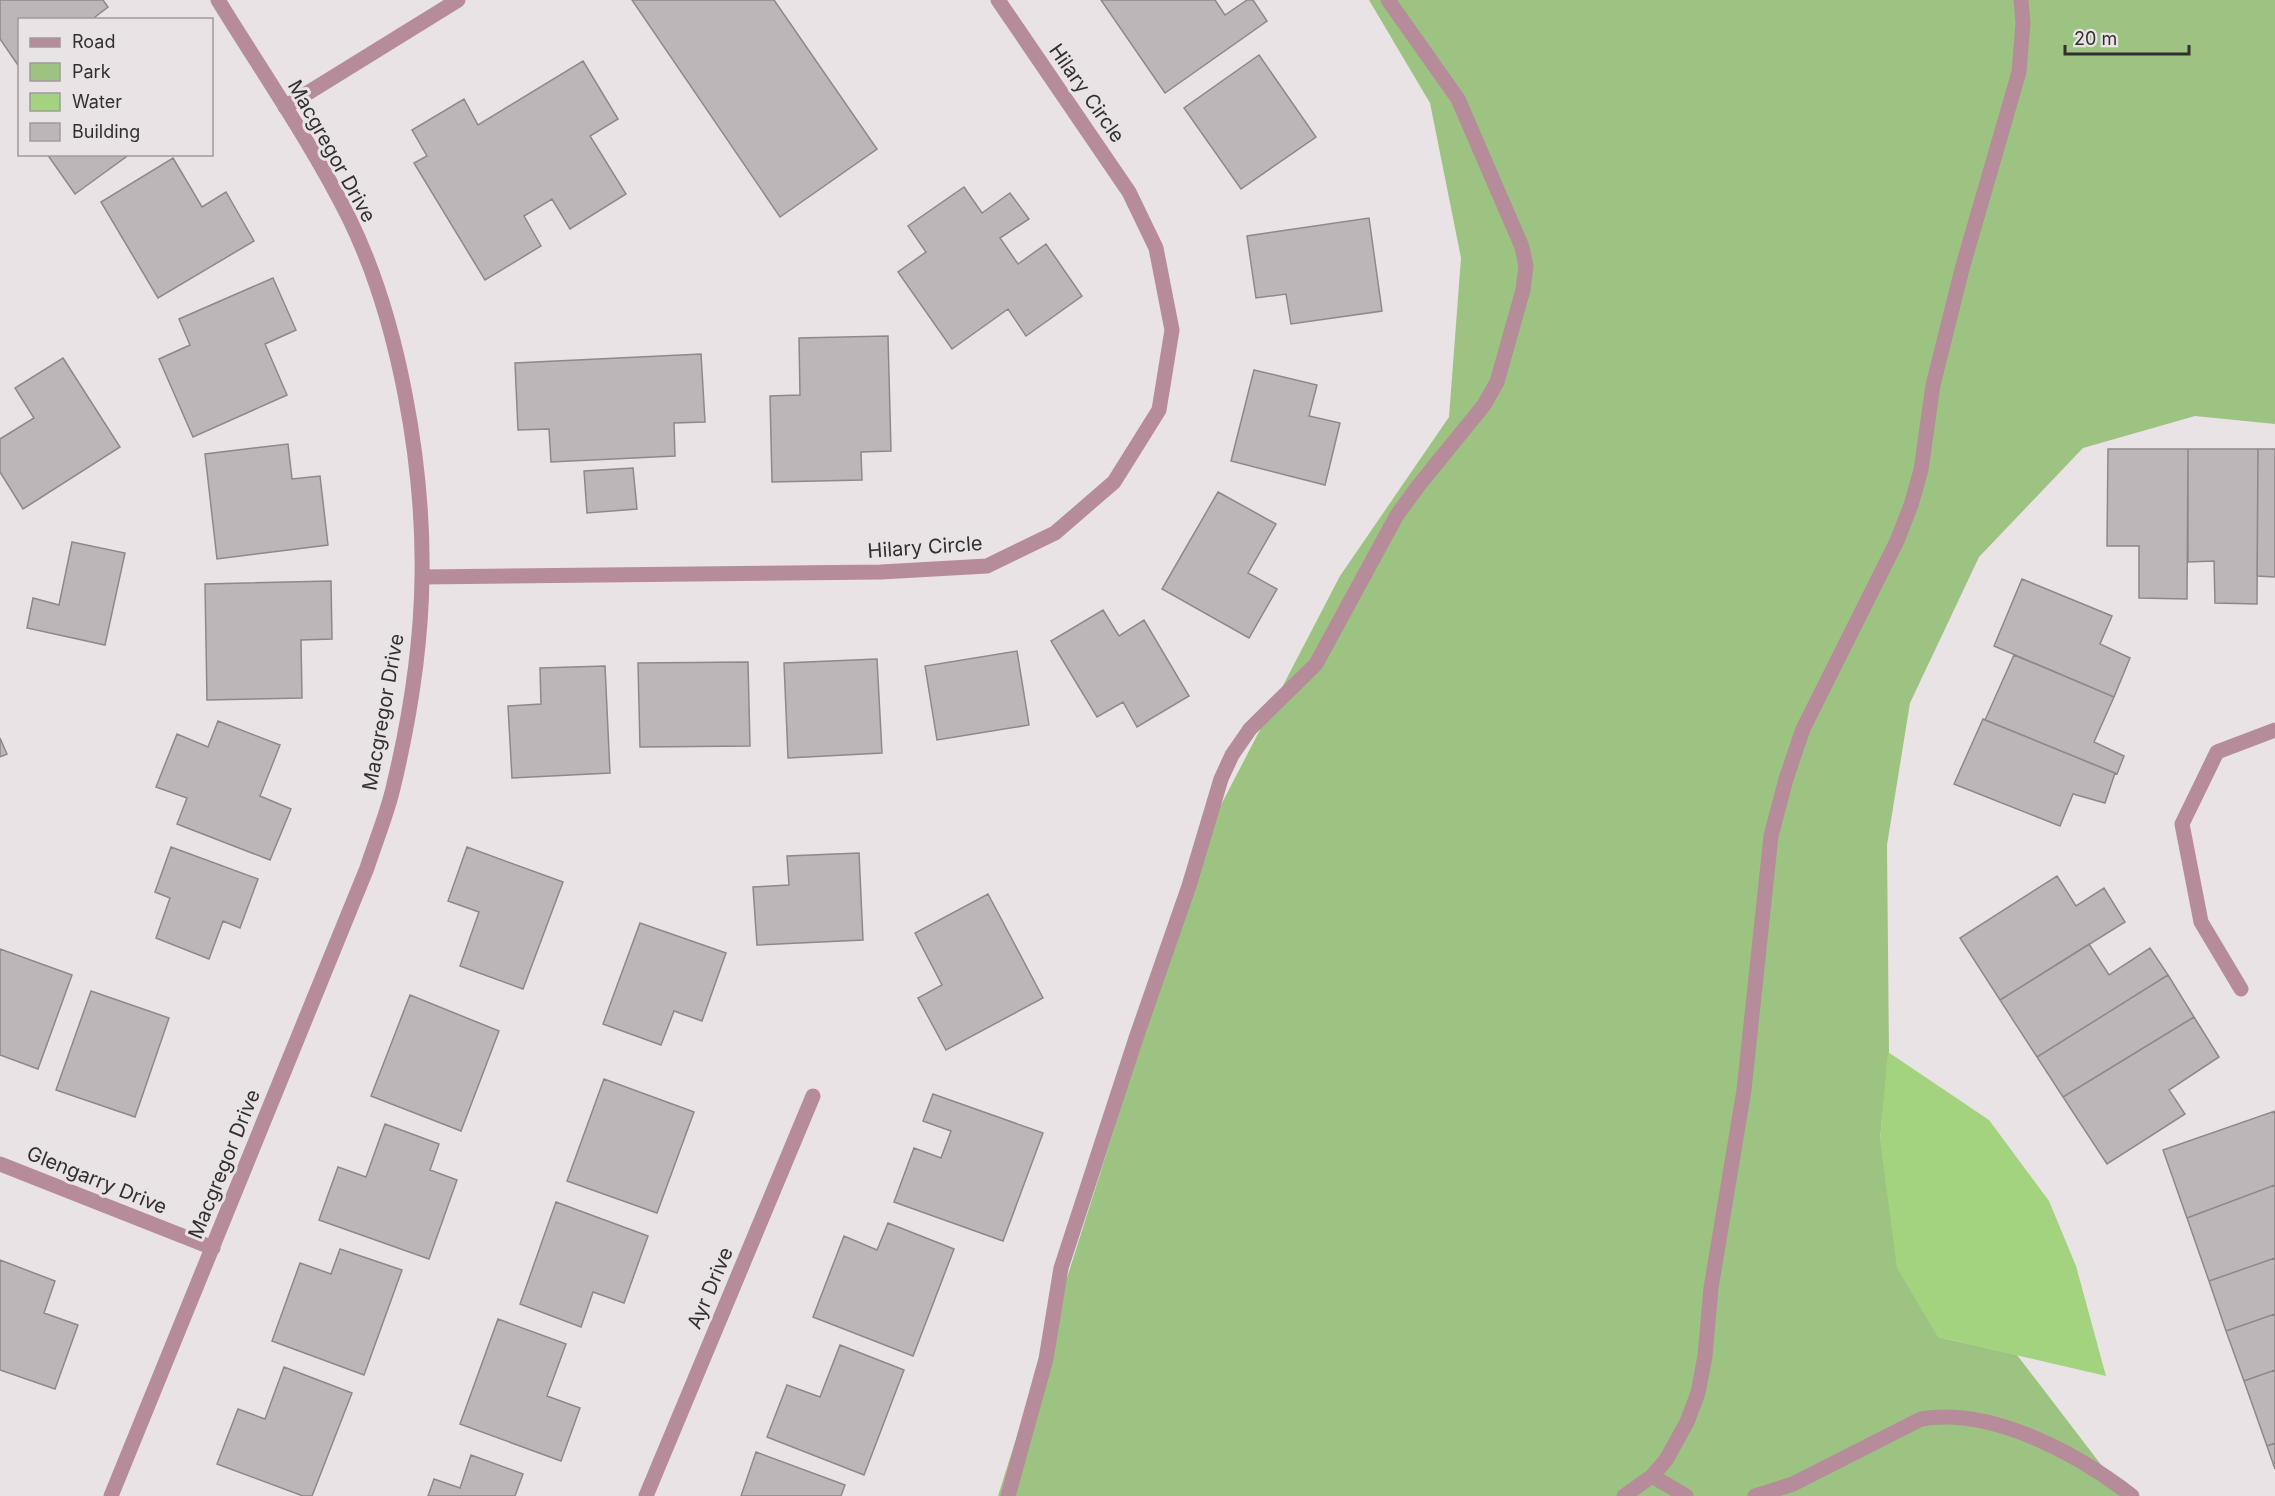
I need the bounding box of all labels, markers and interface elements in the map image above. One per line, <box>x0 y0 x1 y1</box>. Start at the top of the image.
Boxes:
legend <box>18 18 213 156</box>
scale bar <box>2065 18 2190 56</box>
text: 20 m <box>2074 28 2117 49</box>
text: Road <box>72 31 115 52</box>
street label: Hilary Circle <box>1044 39 1130 147</box>
text: Park <box>72 61 111 82</box>
street label: Macgregor Drive <box>283 76 381 226</box>
text: Water <box>72 91 122 112</box>
text: Building <box>72 121 140 142</box>
street label: Hilary Circle <box>867 531 983 563</box>
street label: Macgregor Drive <box>357 632 409 792</box>
street label: Macgregor Drive <box>183 1086 265 1242</box>
street label: Glengarry Drive <box>23 1141 171 1219</box>
street label: Ayr Drive <box>682 1244 738 1332</box>

